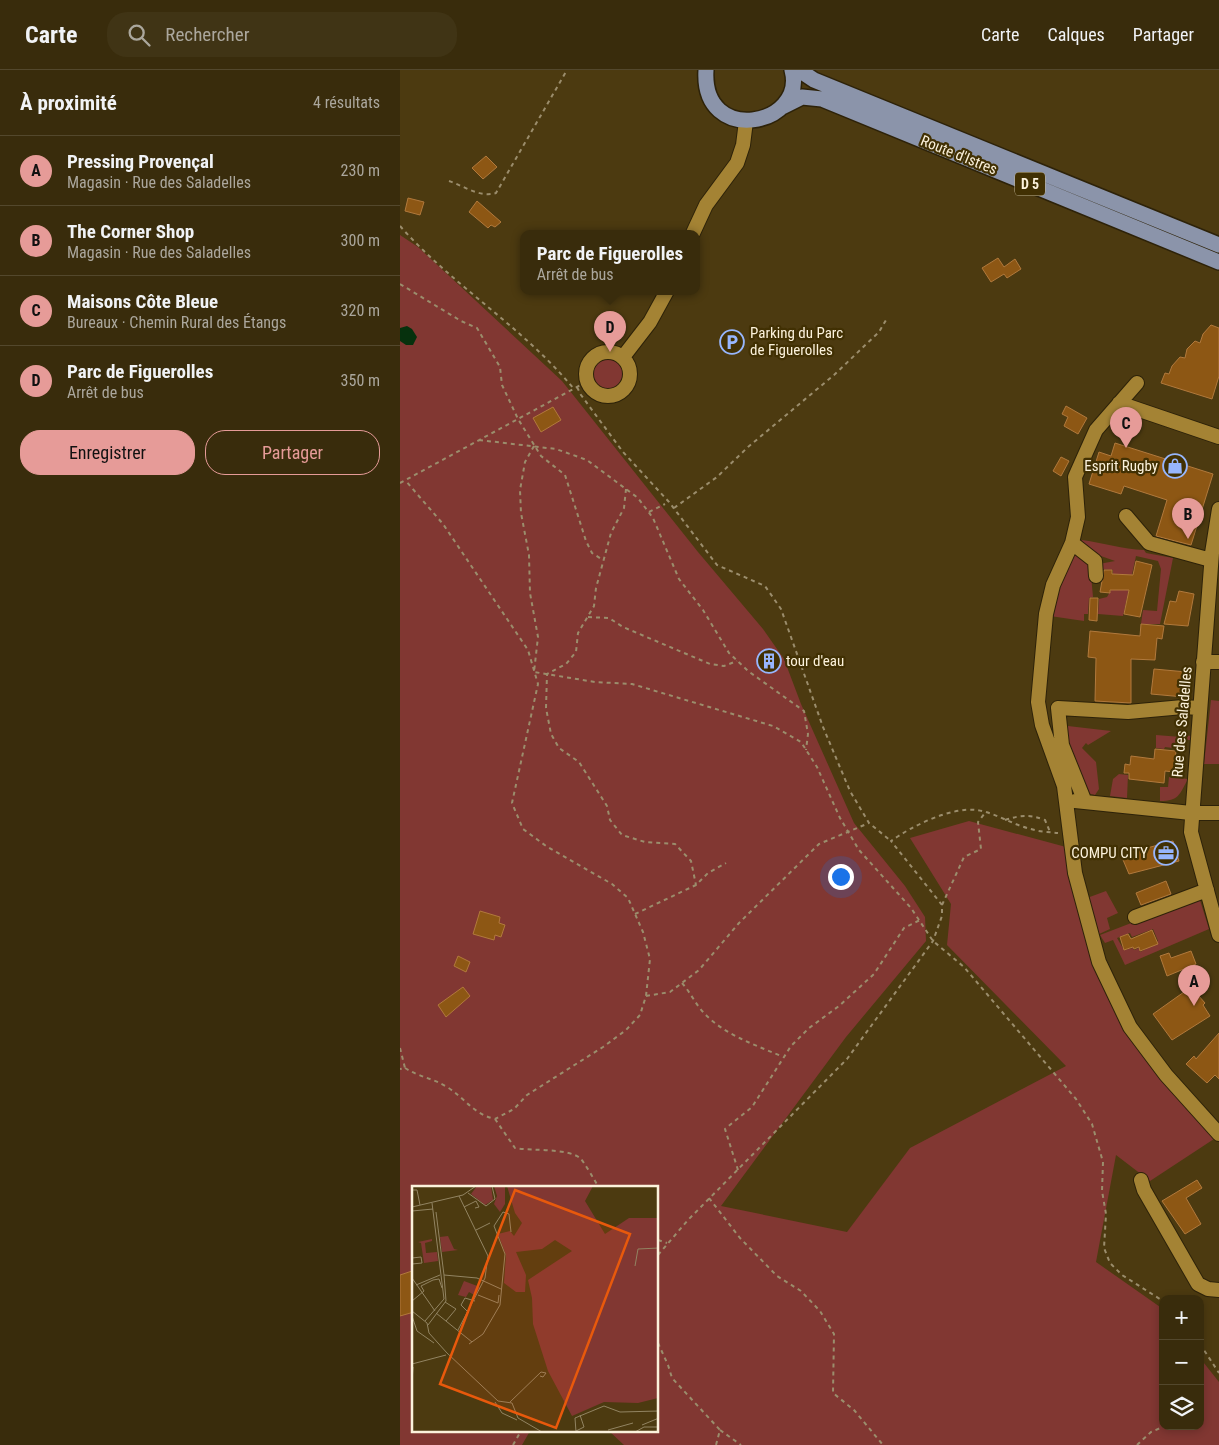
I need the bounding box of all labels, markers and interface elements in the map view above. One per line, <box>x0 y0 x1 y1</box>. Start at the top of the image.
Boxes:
search box <box>107 12 457 57</box>
text: Carte <box>25 21 77 49</box>
icon: search <box>125 21 153 49</box>
text: Rechercher <box>165 23 249 46</box>
text: Carte <box>981 24 1020 45</box>
text: Calques <box>1048 24 1105 45</box>
text: Partager <box>1133 24 1194 45</box>
text: À proximité <box>20 91 117 115</box>
text: 4 résultats <box>313 93 380 112</box>
street label: Route d'Istres <box>918 131 1000 179</box>
text: Pressing Provençal <box>67 150 214 173</box>
text: A <box>31 161 41 180</box>
text: 230 m <box>341 161 380 180</box>
road number: D 5 <box>1015 172 1045 196</box>
text: Magasin · Rue des Saladelles <box>67 173 251 192</box>
text: The Corner Shop <box>67 220 194 243</box>
popup <box>520 230 700 295</box>
text: B <box>32 231 40 250</box>
text: 300 m <box>341 231 380 250</box>
text: Parc de Figuerolles <box>537 242 683 265</box>
text: Magasin · Rue des Saladelles <box>67 243 251 262</box>
text: Arrêt de bus <box>537 265 614 284</box>
text: Maisons Côte Bleue <box>67 290 218 313</box>
text: C <box>31 301 41 320</box>
text: 320 m <box>341 301 380 320</box>
pin: D <box>594 311 626 352</box>
text: Bureaux · Chemin Rural des Étangs <box>67 313 286 332</box>
place label: Parking du Parc de Figuerolles <box>750 324 843 359</box>
parking icon: Parking du Parc de Figuerolles <box>719 329 745 355</box>
text: Parc de Figuerolles <box>67 360 213 383</box>
text: D <box>31 371 41 390</box>
text: 350 m <box>341 371 380 390</box>
text: Arrêt de bus <box>67 383 144 402</box>
pin: C <box>1110 407 1142 448</box>
button: Enregistrer <box>20 430 195 475</box>
button: Partager <box>205 430 380 475</box>
shop icon: Esprit Rugby <box>1162 453 1188 479</box>
place label: Esprit Rugby <box>1084 457 1158 475</box>
pin: B <box>1172 498 1204 539</box>
building icon: tour d'eau <box>756 648 782 674</box>
place label: tour d'eau <box>786 652 844 670</box>
street label: Rue des Saladelles <box>1168 666 1196 778</box>
office icon: COMPU CITY <box>1153 840 1179 866</box>
place label: COMPU CITY <box>1071 844 1148 862</box>
your location <box>828 864 854 890</box>
pin: A <box>1178 965 1210 1006</box>
inset map <box>412 1186 659 1432</box>
map controls <box>1159 1295 1204 1430</box>
button: + <box>1159 1295 1204 1340</box>
button: − <box>1159 1340 1204 1385</box>
button: layers <box>1159 1385 1204 1430</box>

